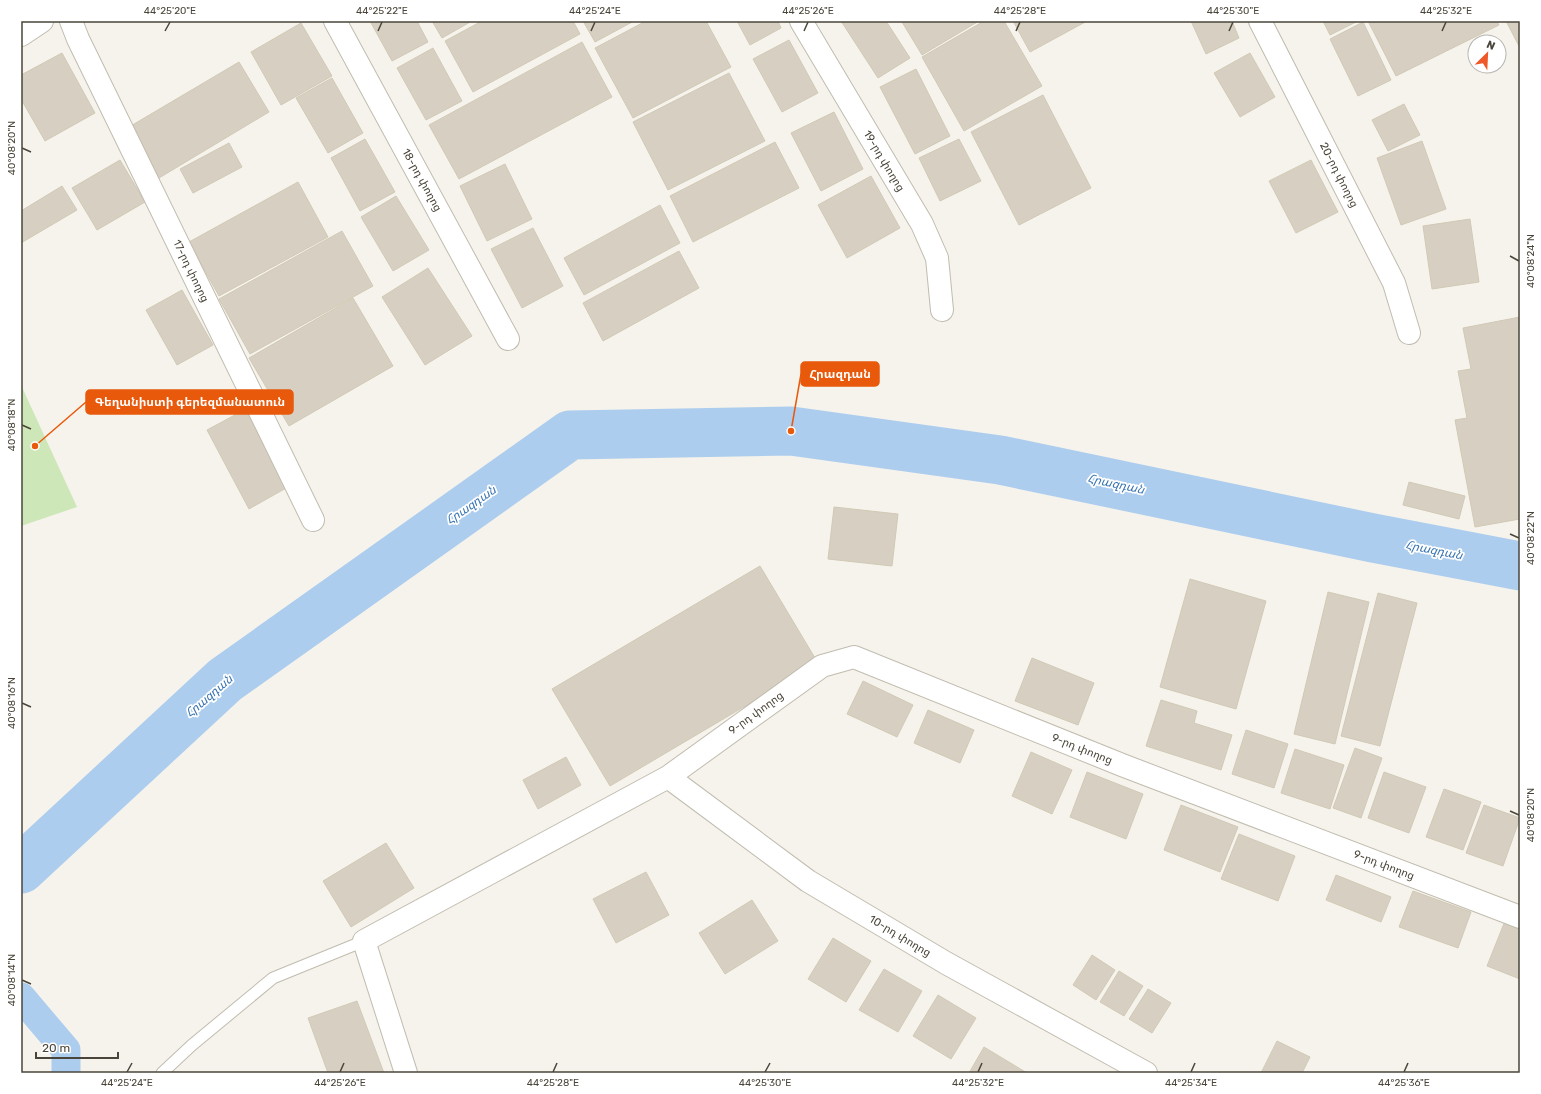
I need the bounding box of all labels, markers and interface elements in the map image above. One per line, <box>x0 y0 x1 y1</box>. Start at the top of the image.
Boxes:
text: 44°25'20"E <box>144 5 196 17</box>
text: 44°25'22"E <box>356 5 408 17</box>
text: 44°25'24"E <box>569 5 621 17</box>
text: 44°25'26"E <box>782 5 834 17</box>
text: 44°25'28"E <box>994 5 1046 17</box>
text: 44°25'30"E <box>1207 5 1259 17</box>
text: 44°25'32"E <box>1420 5 1472 17</box>
north arrow <box>1467 34 1507 74</box>
text: N <box>1485 38 1497 53</box>
text: 40°08'20"N <box>6 121 18 175</box>
street label: 19-րդ փողոց <box>861 128 907 194</box>
street label: 20-րդ փողոց <box>1317 140 1361 210</box>
street label: 18-րդ փողոց <box>399 146 445 214</box>
text: 40°08'24"N <box>1525 234 1537 288</box>
street label: 17-րդ փողոց <box>170 238 212 304</box>
callout: Հրազդան <box>801 362 879 386</box>
text: Հրազդան <box>809 367 871 381</box>
callout: Գեղանիստի գերեզմանատուն <box>86 390 293 414</box>
text: Գեղանիստի գերեզմանատուն <box>95 395 285 409</box>
text: 40°08'18"N <box>6 399 18 451</box>
water label: Հրազդան <box>1086 471 1146 497</box>
water label: Հրազդան <box>443 482 499 527</box>
text: 40°08'22"N <box>1525 511 1537 565</box>
water label: Հրազդան <box>1404 538 1464 563</box>
water label: Հրազդան <box>183 671 236 720</box>
text: 40°08'16"N <box>6 677 18 729</box>
street label: 9-րդ փողոց <box>726 689 786 737</box>
street label: 9-րդ փողոց <box>1050 731 1114 767</box>
text: 40°08'20"N <box>1525 788 1537 842</box>
street label: 9-րդ փողոց <box>1352 847 1416 883</box>
street label: 10-րդ փողոց <box>867 913 933 959</box>
text: 40°08'14"N <box>6 954 18 1006</box>
scale bar <box>36 1034 118 1060</box>
text: 20 m <box>42 1041 70 1055</box>
text: 44°25'24"E <box>101 1077 153 1089</box>
text: 44°25'26"E <box>314 1077 366 1089</box>
text: 44°25'28"E <box>527 1077 579 1089</box>
text: 44°25'30"E <box>739 1077 791 1089</box>
text: 44°25'32"E <box>952 1077 1004 1089</box>
text: 44°25'34"E <box>1165 1077 1217 1089</box>
text: 44°25'36"E <box>1378 1077 1430 1089</box>

